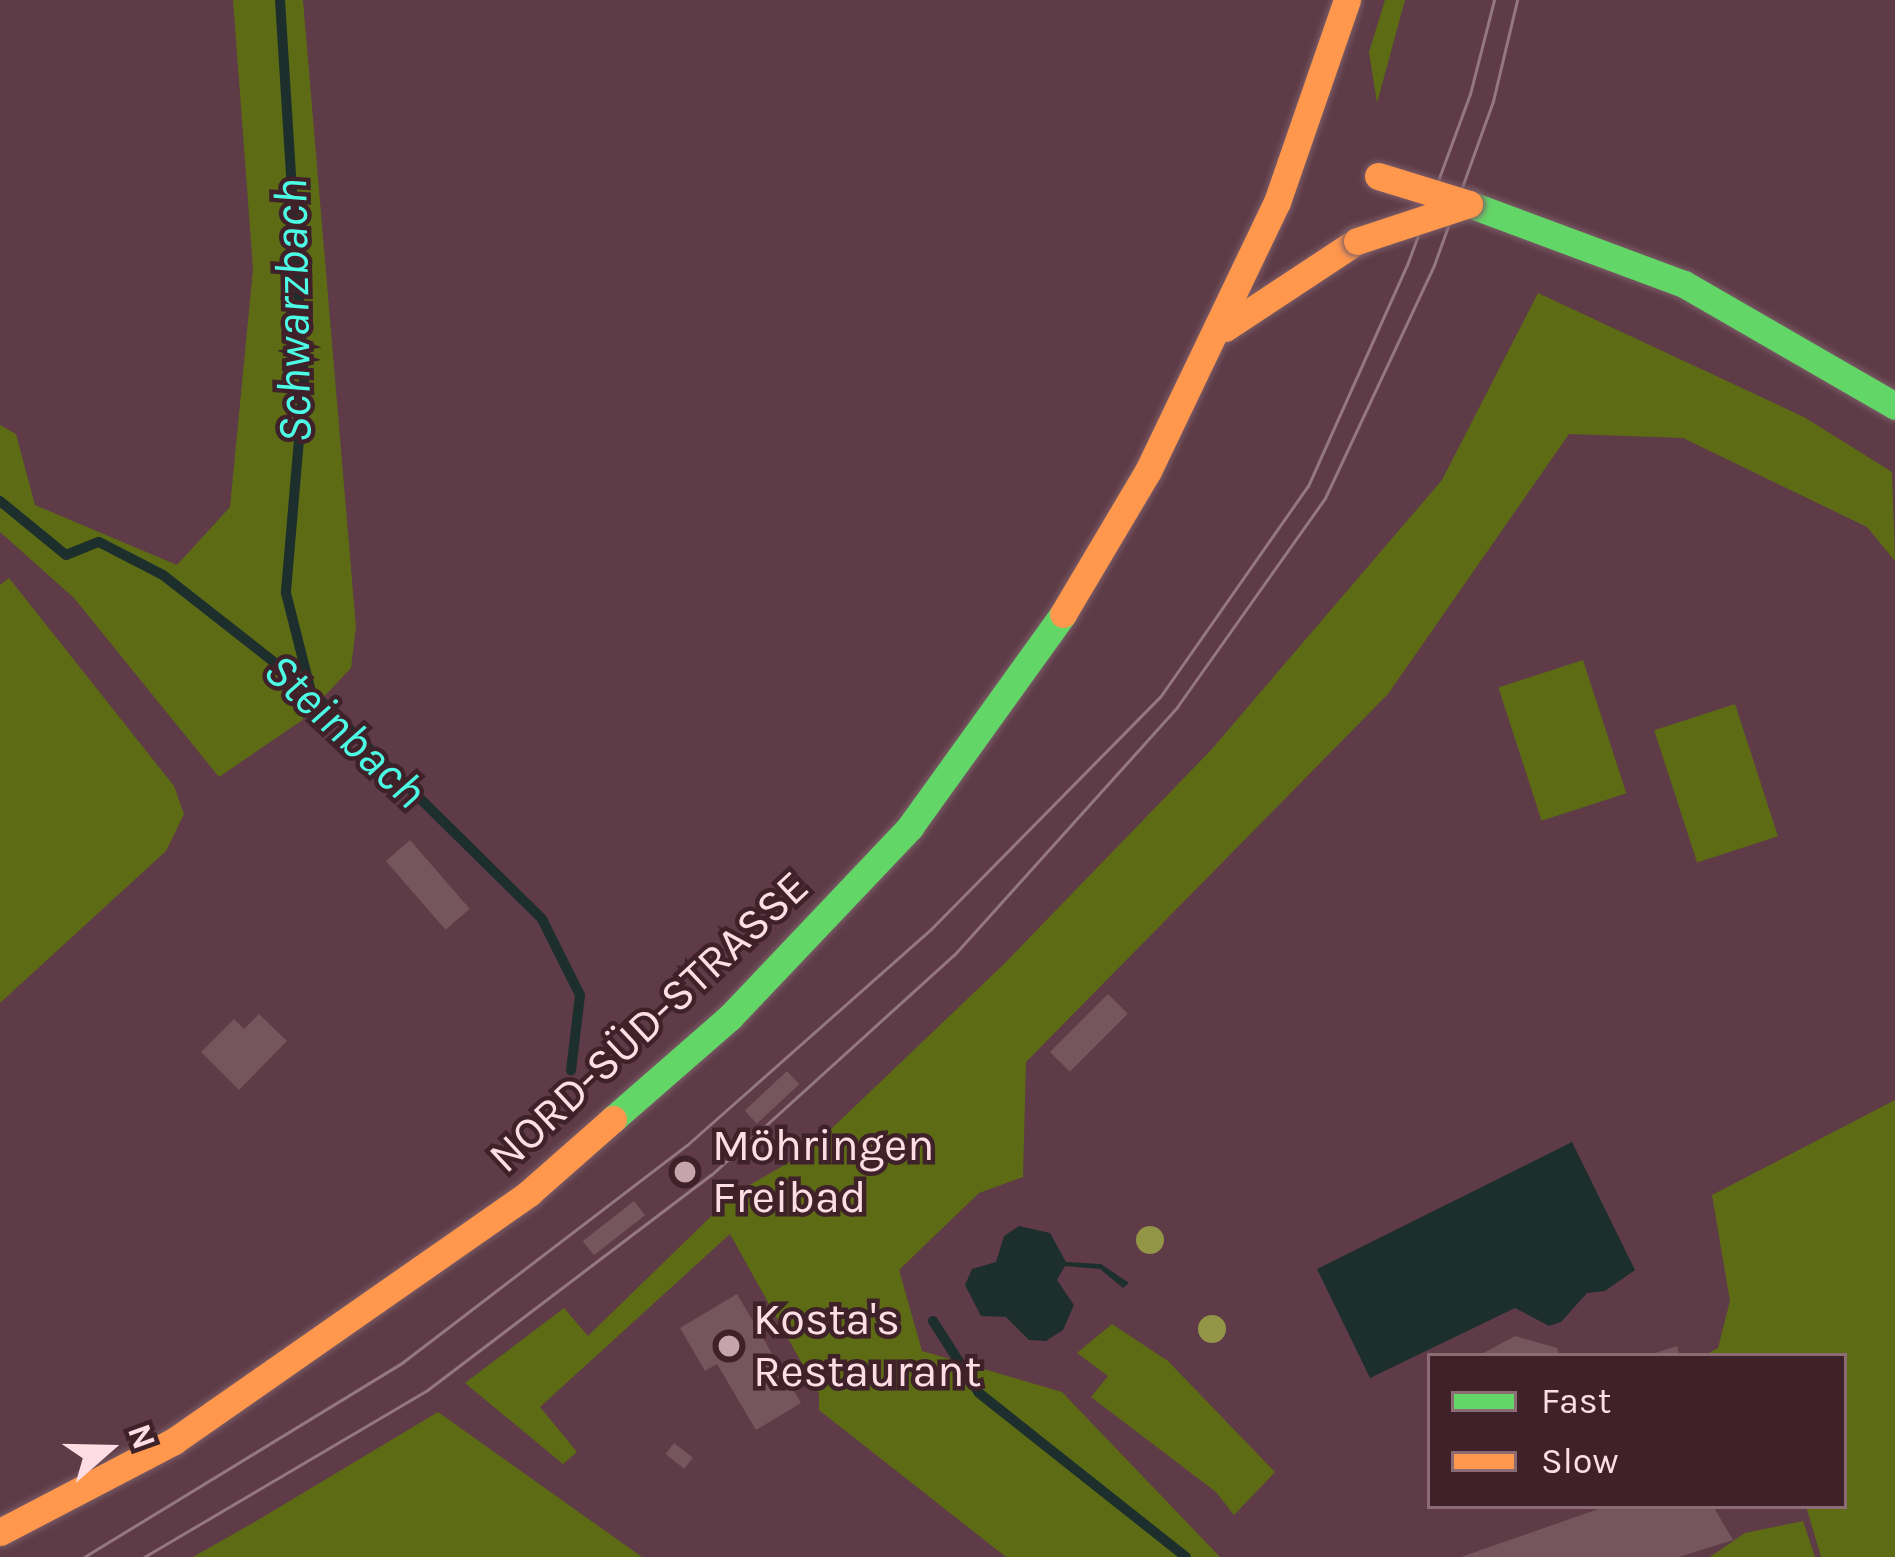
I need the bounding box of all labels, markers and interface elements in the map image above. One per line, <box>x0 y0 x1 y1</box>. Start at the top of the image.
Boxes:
water label: Schwarzbach <box>262 178 324 444</box>
water label: Steinbach <box>252 641 438 821</box>
street label: NORD-SÜD-STRASSE <box>478 860 820 1184</box>
place label: Möhringen Freibad <box>712 1119 934 1225</box>
marker: Möhringen Freibad <box>669 1156 701 1188</box>
place label: Kosta's Restaurant <box>753 1293 981 1399</box>
marker: Kosta's Restaurant <box>716 1333 742 1359</box>
legend <box>1427 1353 1847 1509</box>
text: Fast <box>1541 1380 1611 1422</box>
north arrow <box>48 1389 168 1509</box>
text: N <box>120 1419 164 1454</box>
text: Slow <box>1541 1440 1619 1482</box>

